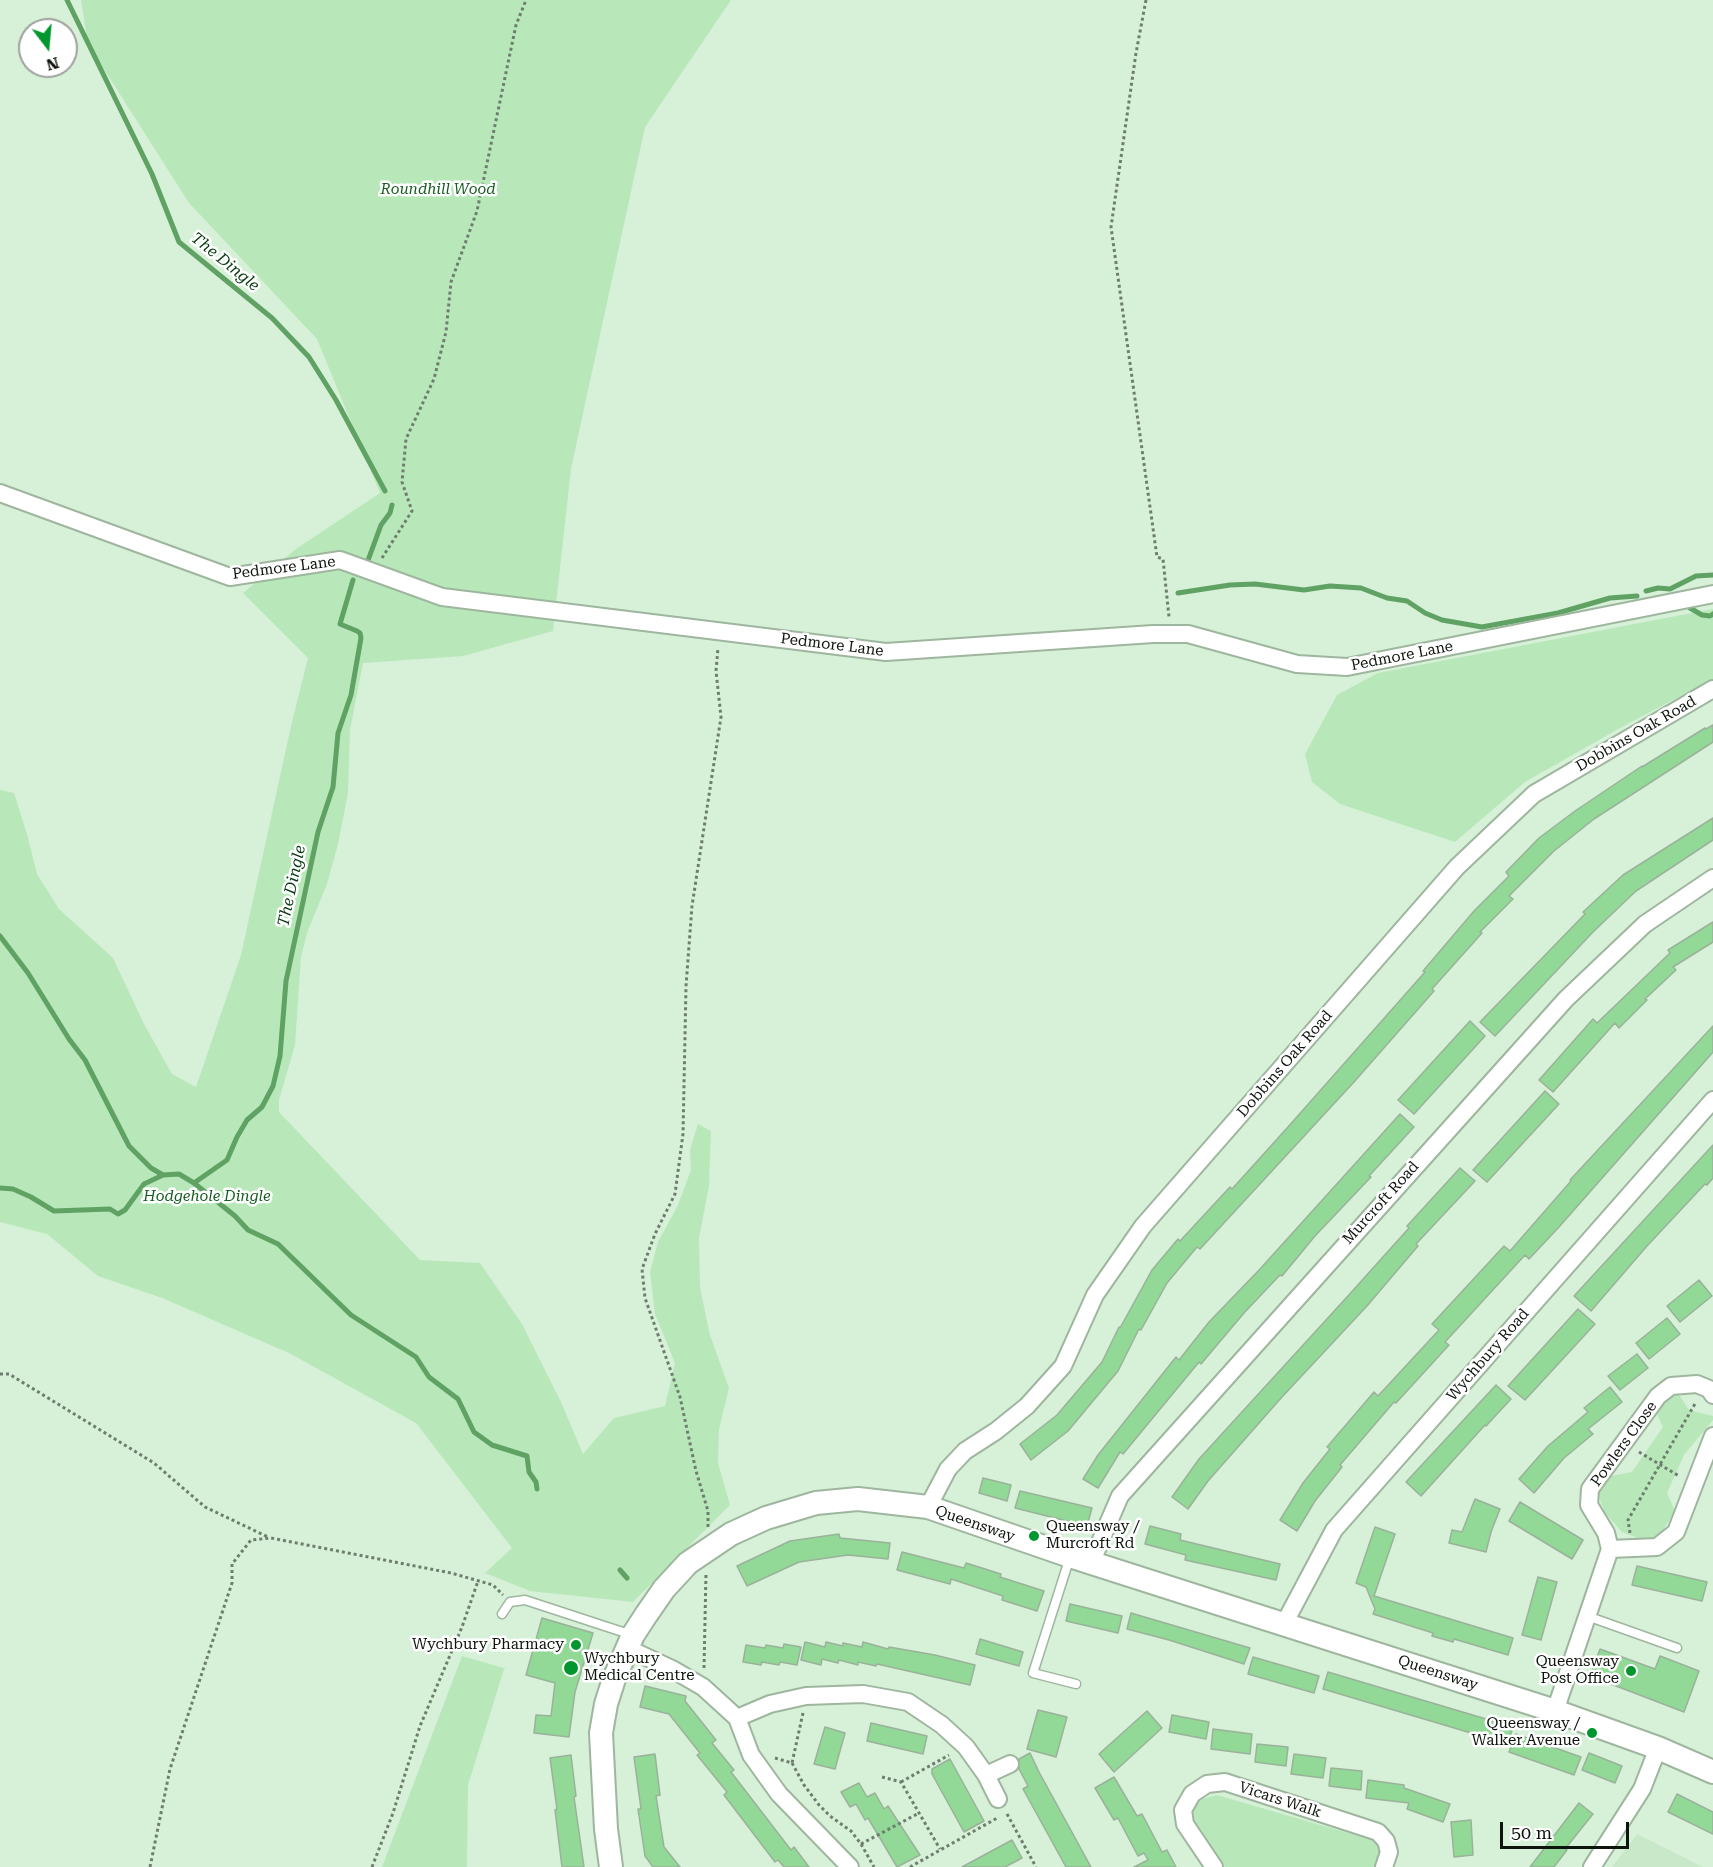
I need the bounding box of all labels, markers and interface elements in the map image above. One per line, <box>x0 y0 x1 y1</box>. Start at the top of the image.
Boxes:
north arrow <box>18 18 78 78</box>
text: N <box>44 53 61 75</box>
park label: Roundhill Wood <box>381 181 495 199</box>
water label: The Dingle <box>187 229 263 295</box>
street label: Pedmore Lane <box>231 553 337 583</box>
street label: Pedmore Lane <box>779 630 885 660</box>
street label: Pedmore Lane <box>1349 637 1455 675</box>
street label: Dobbins Oak Road <box>1573 692 1699 776</box>
water label: The Dingle <box>274 844 310 928</box>
street label: Dobbins Oak Road <box>1234 1007 1336 1121</box>
street label: Murcroft Road <box>1339 1158 1423 1248</box>
park label: Hodgehole Dingle <box>143 1188 271 1206</box>
street label: Wychbury Road <box>1443 1305 1533 1405</box>
street label: Powlers Close <box>1587 1398 1661 1490</box>
street label: Queensway <box>933 1502 1017 1546</box>
place label: Queensway / Murcroft Rd <box>1046 1518 1139 1553</box>
marker: Queensway / Murcroft Rd <box>1027 1529 1041 1543</box>
place label: Wychbury Pharmacy <box>412 1636 564 1654</box>
marker: Wychbury Pharmacy <box>569 1638 583 1652</box>
place label: Wychbury Medical Centre <box>584 1650 694 1685</box>
street label: Queensway <box>1396 1652 1480 1694</box>
place label: Queensway Post Office <box>1536 1653 1619 1688</box>
marker: Wychbury Medical Centre <box>562 1659 580 1677</box>
marker: Queensway Post Office <box>1624 1664 1638 1678</box>
place label: Queensway / Walker Avenue <box>1472 1715 1580 1750</box>
marker: Queensway / Walker Avenue <box>1585 1726 1599 1740</box>
street label: Vicars Walk <box>1236 1778 1324 1822</box>
scale bar <box>1503 1810 1632 1848</box>
text: 50 m <box>1511 1822 1552 1843</box>

